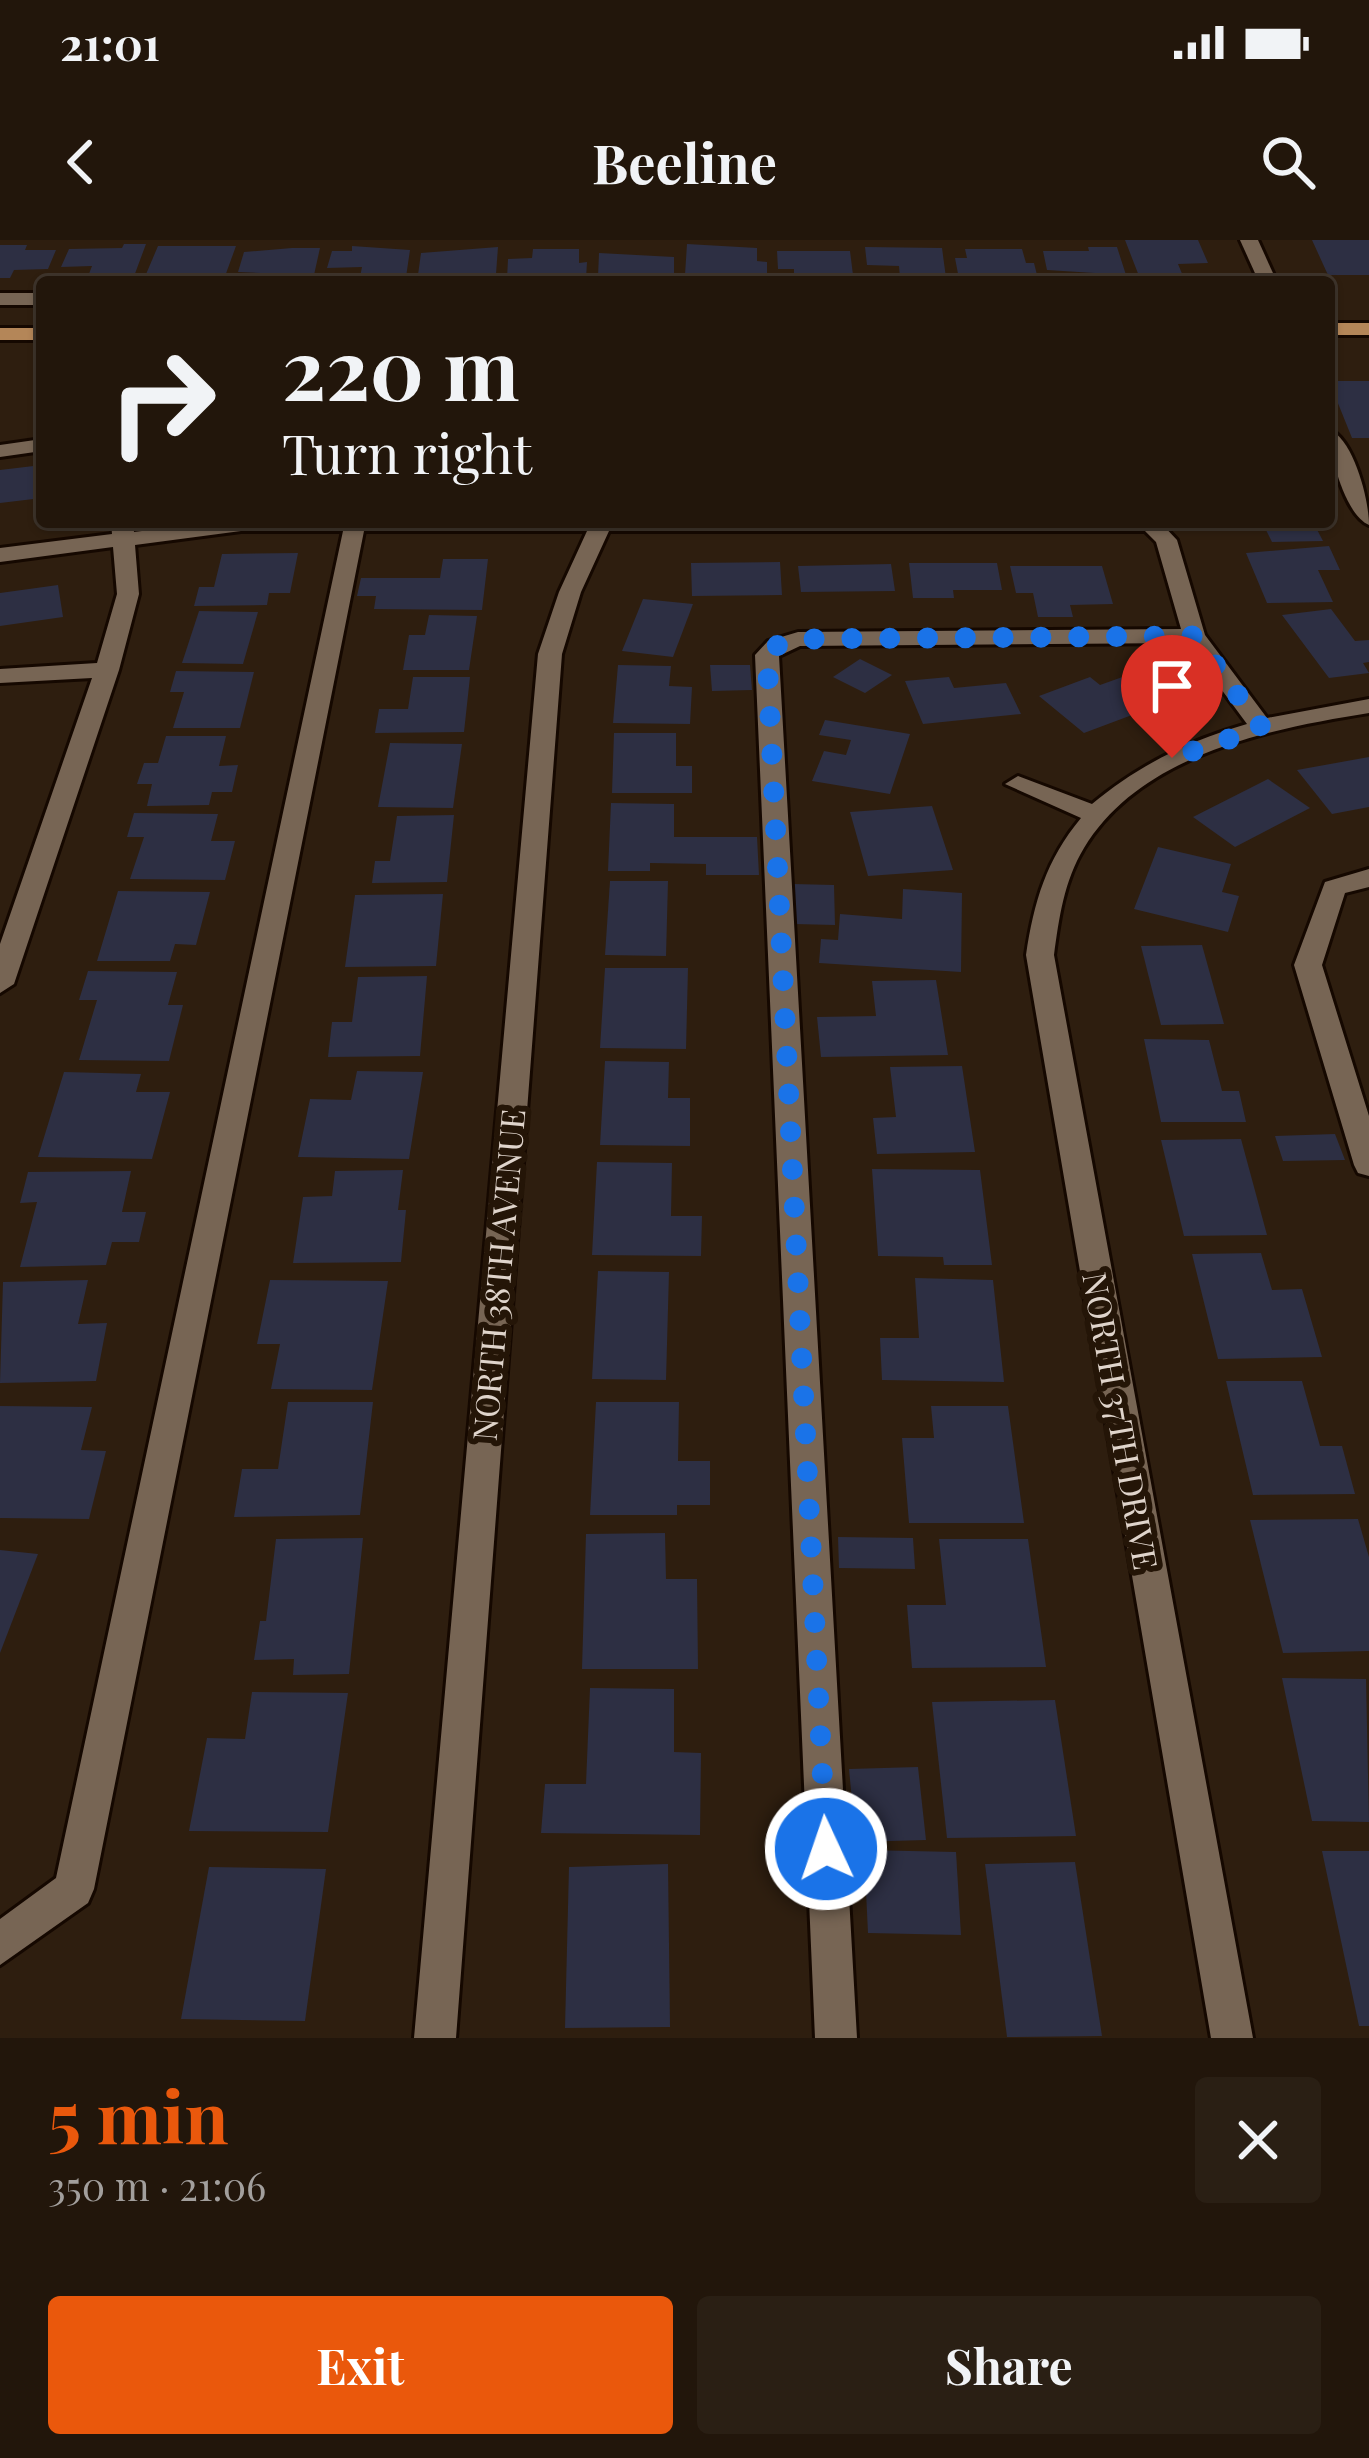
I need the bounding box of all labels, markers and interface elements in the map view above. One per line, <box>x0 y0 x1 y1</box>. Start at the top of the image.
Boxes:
text: 21:01 <box>60 12 160 72</box>
text: Beeline <box>592 126 777 198</box>
icon: back <box>48 129 114 195</box>
icon: search <box>1255 129 1321 195</box>
text: 220 m <box>282 310 520 422</box>
icon: right <box>84 324 240 480</box>
text: Turn right <box>282 417 532 489</box>
pin <box>1121 635 1223 758</box>
icon: arrive <box>1139 653 1205 719</box>
street label: NORTH 38TH AVENUE <box>461 1107 533 1442</box>
street label: NORTH 37TH DRIVE <box>1074 1269 1170 1573</box>
position arrow <box>763 1786 889 1912</box>
text: 5 min <box>48 2066 229 2162</box>
button: close <box>1195 2077 1321 2203</box>
text: 350 m · 21:06 <box>48 2159 266 2211</box>
button: Exit <box>48 2296 673 2434</box>
button: Share <box>697 2296 1321 2434</box>

